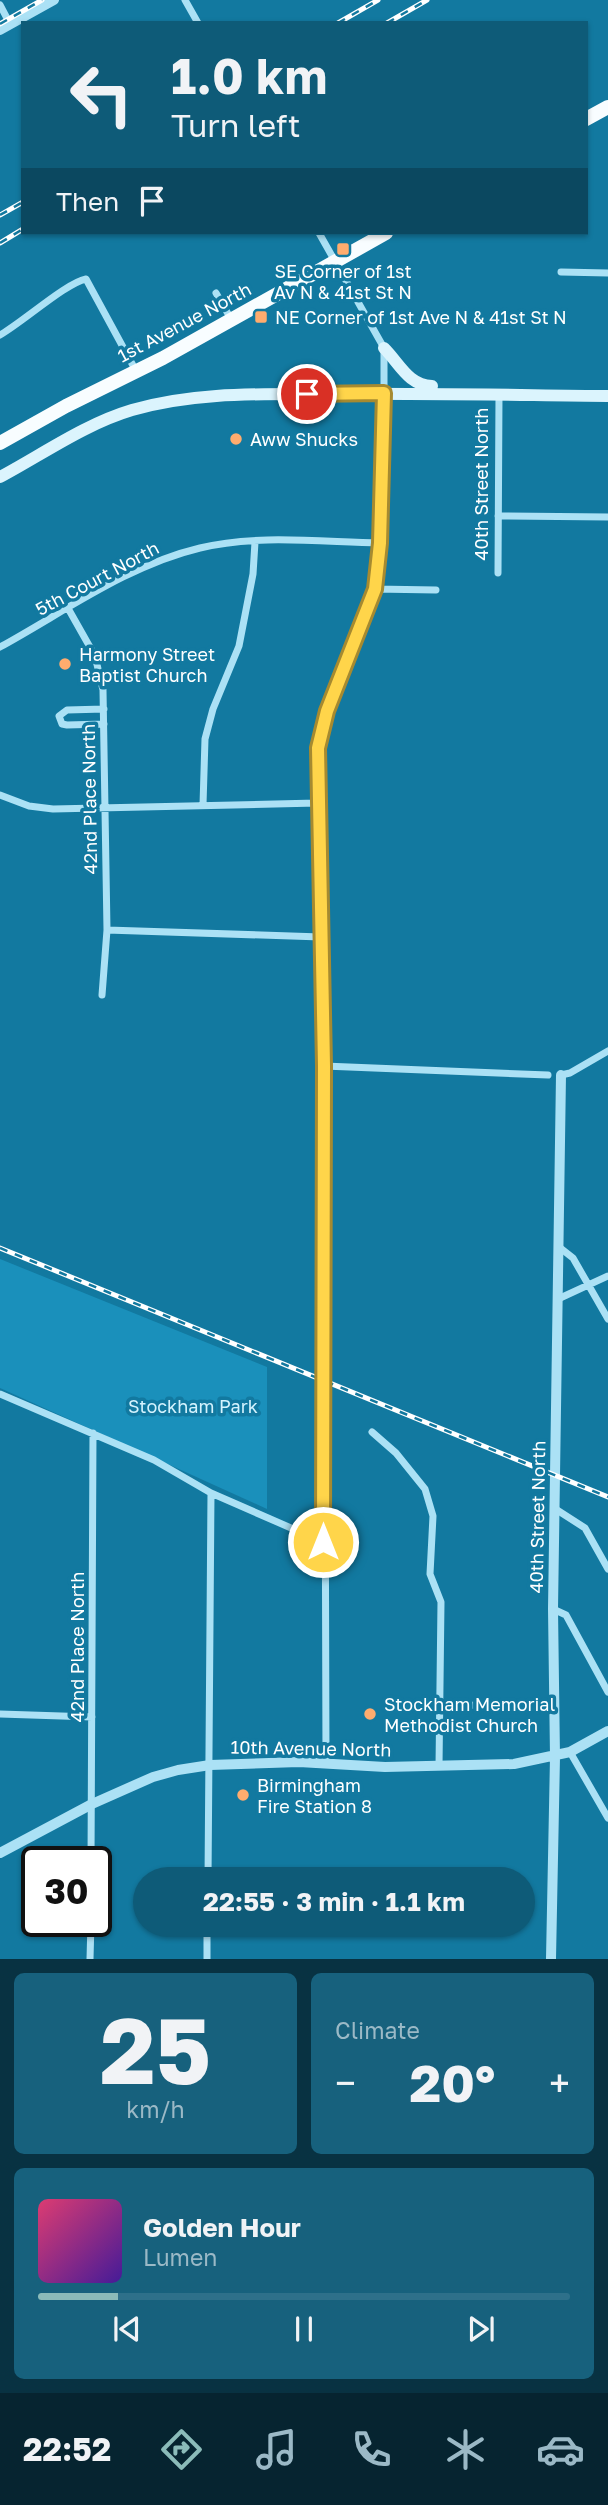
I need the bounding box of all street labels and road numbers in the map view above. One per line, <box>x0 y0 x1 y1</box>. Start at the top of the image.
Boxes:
street label: 1st Avenue North <box>113 278 255 366</box>
street label: 40th Street North <box>470 408 492 560</box>
street label: 5th Court North <box>32 536 162 620</box>
street label: 42nd Place North <box>77 723 101 875</box>
street label: 40th Street North <box>525 1440 549 1594</box>
street label: 42nd Place North <box>66 1572 88 1722</box>
street label: 10th Avenue North <box>230 1736 392 1760</box>

